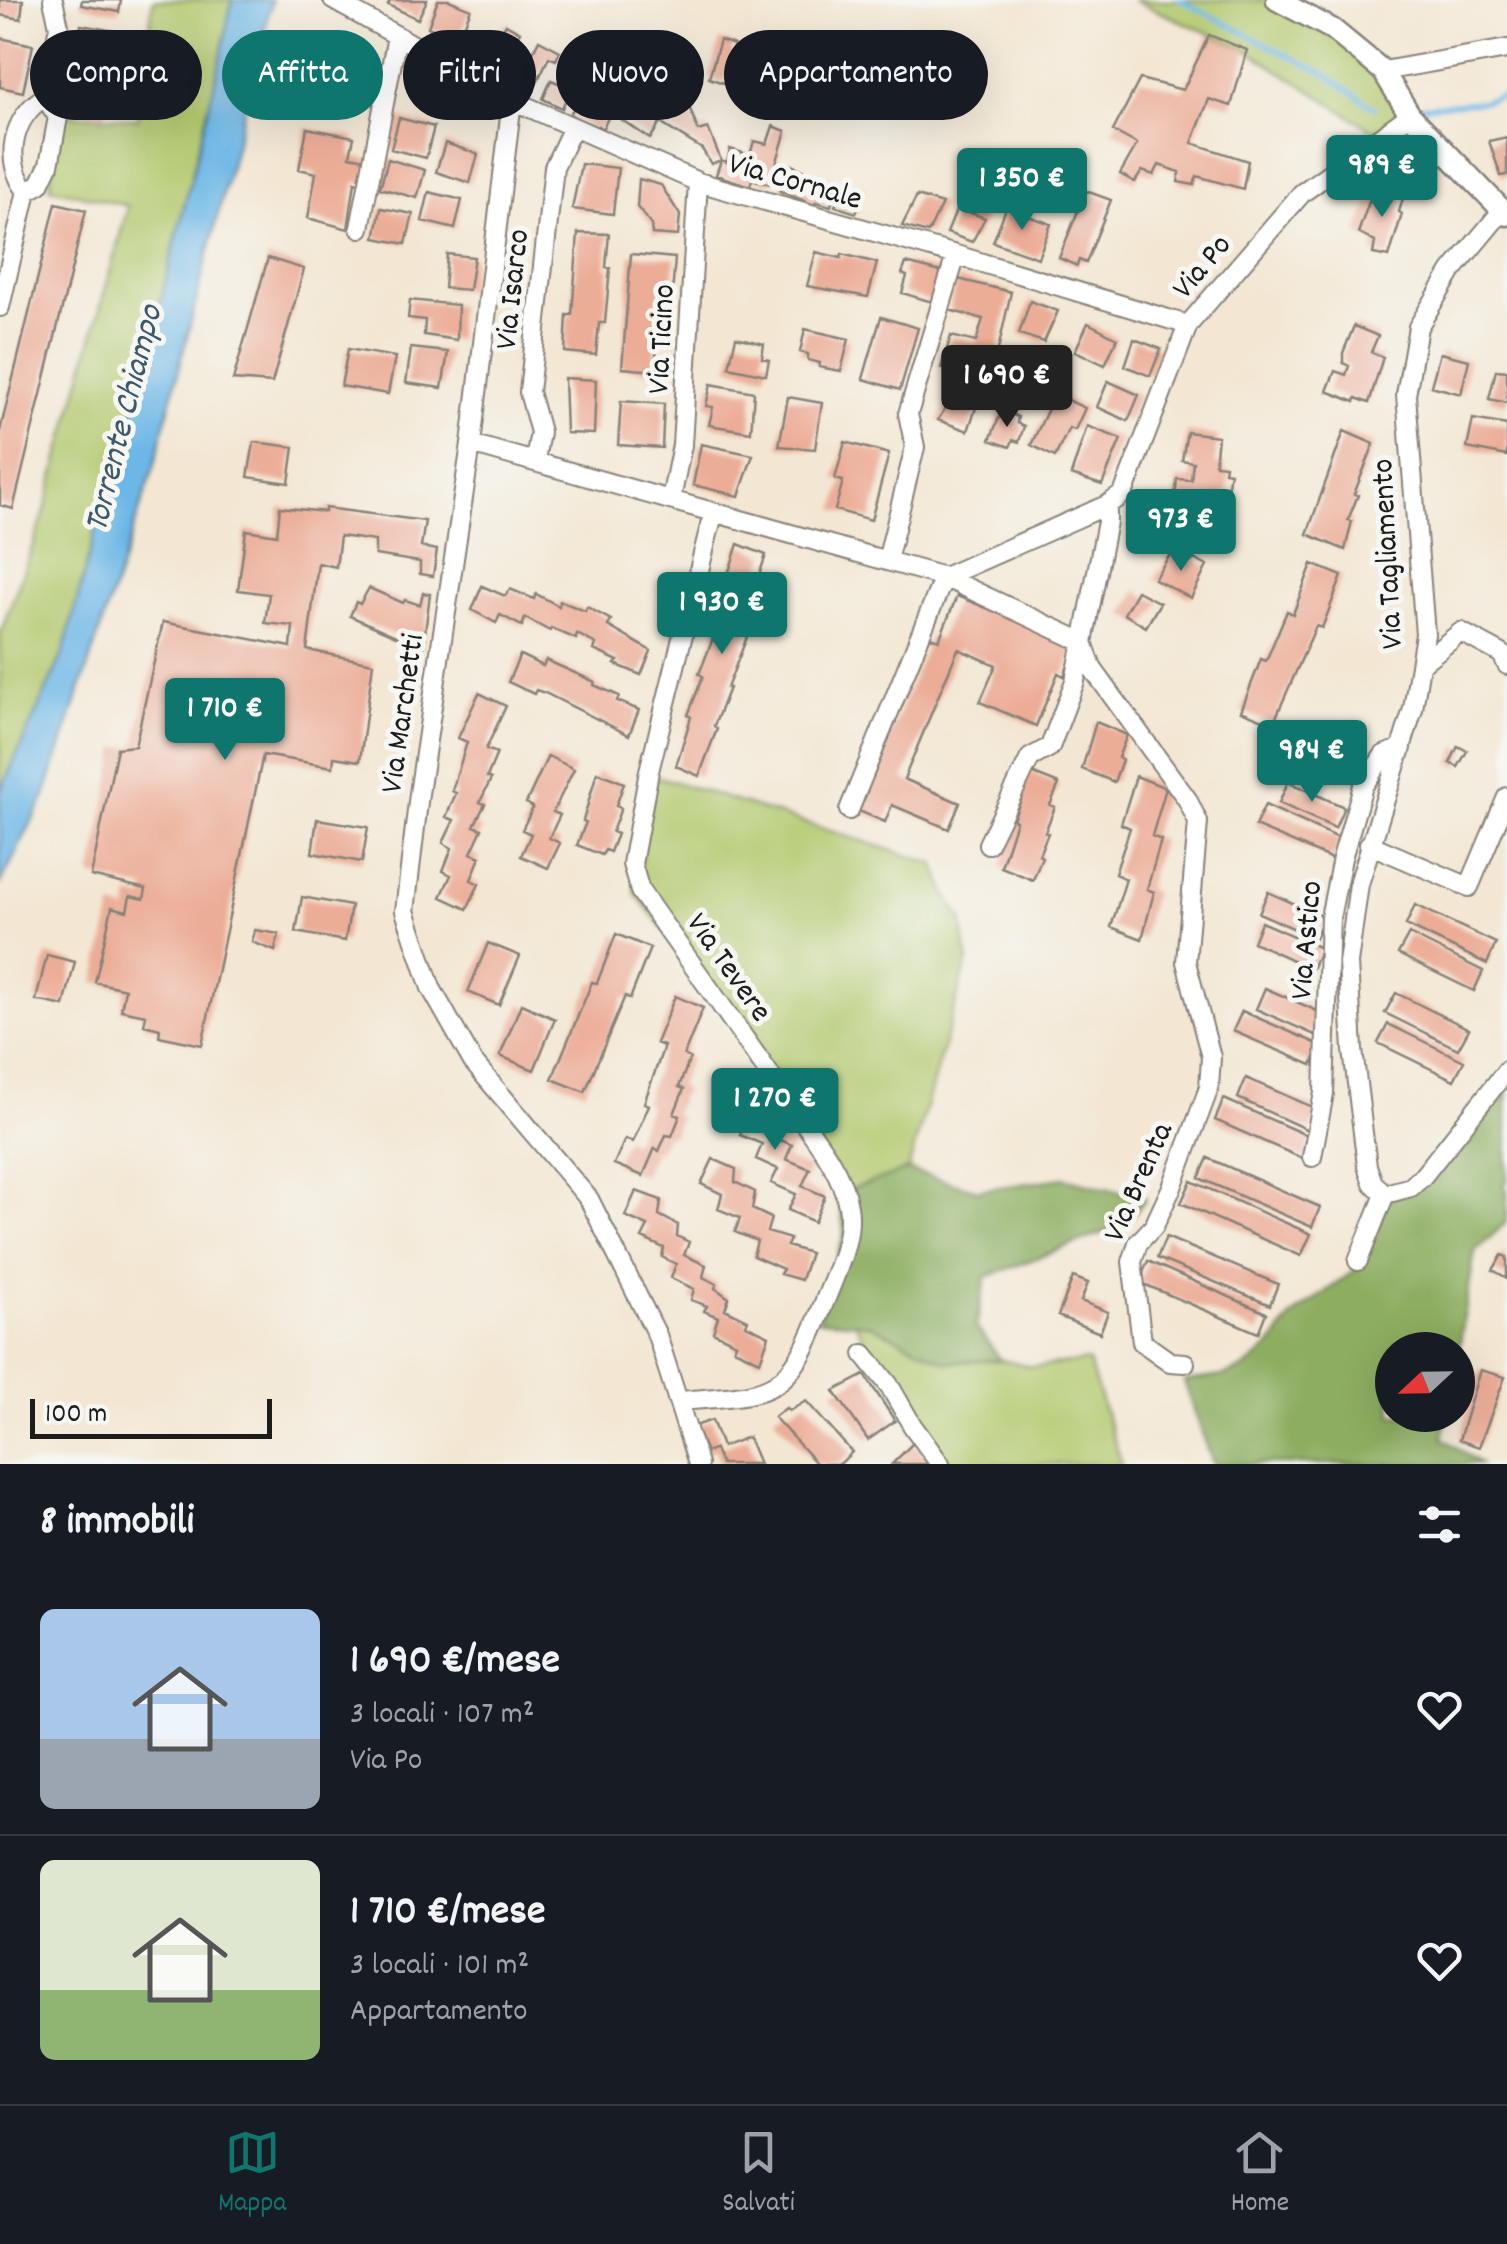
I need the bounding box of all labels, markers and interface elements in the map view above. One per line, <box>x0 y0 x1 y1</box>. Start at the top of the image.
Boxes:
chip: Compra <box>30 30 202 120</box>
chip: Affitta <box>222 30 383 120</box>
chip: Filtri <box>403 30 536 120</box>
chip: Nuovo <box>556 30 704 120</box>
chip: Appartamento <box>724 30 988 120</box>
pin: 989 € <box>1312 135 1452 220</box>
street label: Via Cornale <box>722 143 867 225</box>
text: 989 € <box>1348 144 1416 190</box>
pin: 1 350 € <box>930 148 1114 233</box>
text: 1 350 € <box>979 157 1065 203</box>
street label: Via Po <box>1163 226 1245 311</box>
street label: Via Isarco <box>486 227 544 352</box>
street label: Via Ticino <box>638 283 690 395</box>
water label: Torrente Chiampo <box>74 299 179 538</box>
pin: 1 690 € <box>915 345 1099 430</box>
text: 1 690 € <box>963 354 1051 400</box>
street label: Via Tagliamento <box>1362 457 1418 650</box>
pin: 973 € <box>1111 489 1251 574</box>
text: 973 € <box>1148 498 1214 544</box>
pin: 1 930 € <box>630 572 814 657</box>
text: 1 930 € <box>679 581 765 627</box>
street label: Via Marchetti <box>371 631 439 796</box>
pin: 1 710 € <box>133 678 317 763</box>
text: 1 710 € <box>187 687 263 733</box>
pin: 984 € <box>1242 720 1382 805</box>
text: 984 € <box>1279 729 1345 775</box>
street label: Via Astico <box>1281 879 1337 1002</box>
street label: Via Tevere <box>673 905 781 1033</box>
pin: 1 270 € <box>683 1068 867 1153</box>
text: 1 270 € <box>733 1077 817 1123</box>
street label: Via Brenta <box>1094 1115 1188 1250</box>
north arrow <box>1375 1332 1475 1432</box>
map controls <box>1375 1332 1475 1432</box>
scale bar <box>30 1394 272 1438</box>
text: 100 m <box>45 1396 107 1436</box>
text: 8 immobili <box>40 1494 194 1554</box>
icon: filters <box>1412 1497 1467 1552</box>
text: 1 690 €/mese <box>350 1633 560 1693</box>
icon: home <box>120 1649 240 1769</box>
icon: heart <box>1412 1682 1467 1737</box>
text: 3 locali · 107 m² <box>350 1693 534 1739</box>
text: Via Po <box>350 1739 422 1785</box>
text: 1 710 €/mese <box>350 1884 546 1944</box>
icon: home <box>120 1900 240 2020</box>
icon: heart <box>1412 1933 1467 1988</box>
text: 3 locali · 101 m² <box>350 1944 529 1990</box>
text: Appartamento <box>350 1990 528 2036</box>
tab: Mappa <box>218 2125 286 2225</box>
tab: Salvati <box>722 2125 795 2225</box>
tab: Home <box>1231 2125 1289 2225</box>

